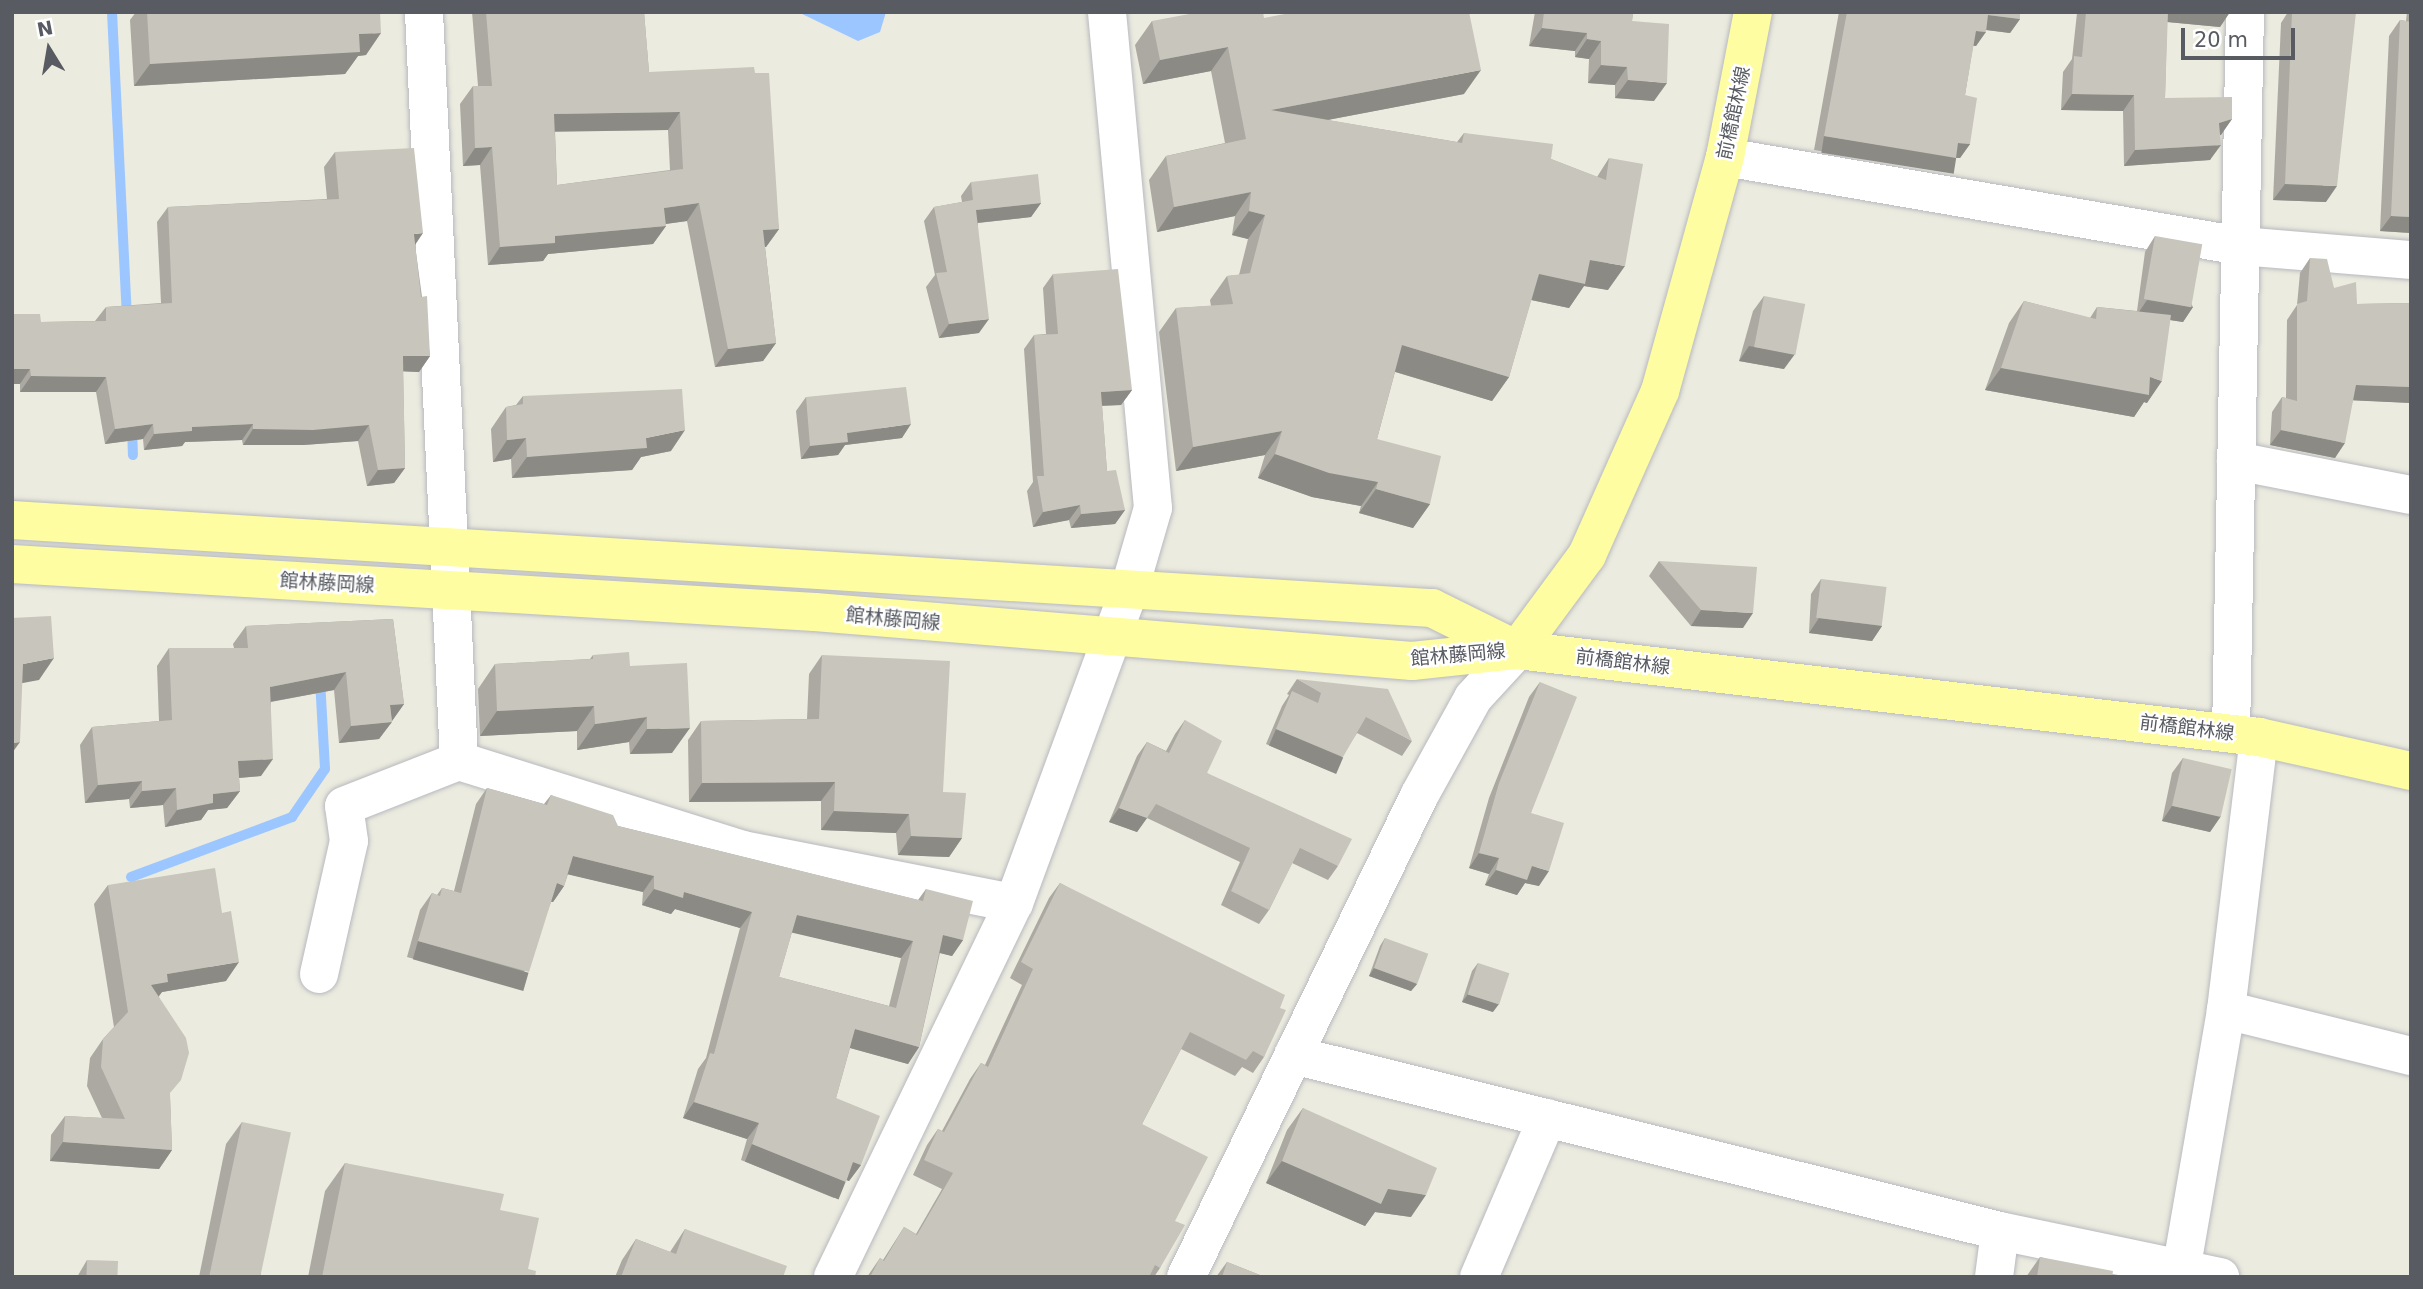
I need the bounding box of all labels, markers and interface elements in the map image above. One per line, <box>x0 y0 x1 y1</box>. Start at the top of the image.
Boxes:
north arrow <box>14 14 84 84</box>
scale bar <box>2185 14 2299 58</box>
text: N <box>35 16 55 41</box>
text: 20 m <box>2194 28 2248 52</box>
street label: 前橋館林線 <box>1713 64 1755 162</box>
street label: 館林藤岡線 <box>279 569 375 597</box>
street label: 館林藤岡線 <box>845 604 941 634</box>
street label: 館林藤岡線 <box>1410 640 1506 670</box>
street label: 前橋館林線 <box>1574 645 1672 679</box>
street label: 前橋館林線 <box>2138 711 2236 745</box>

